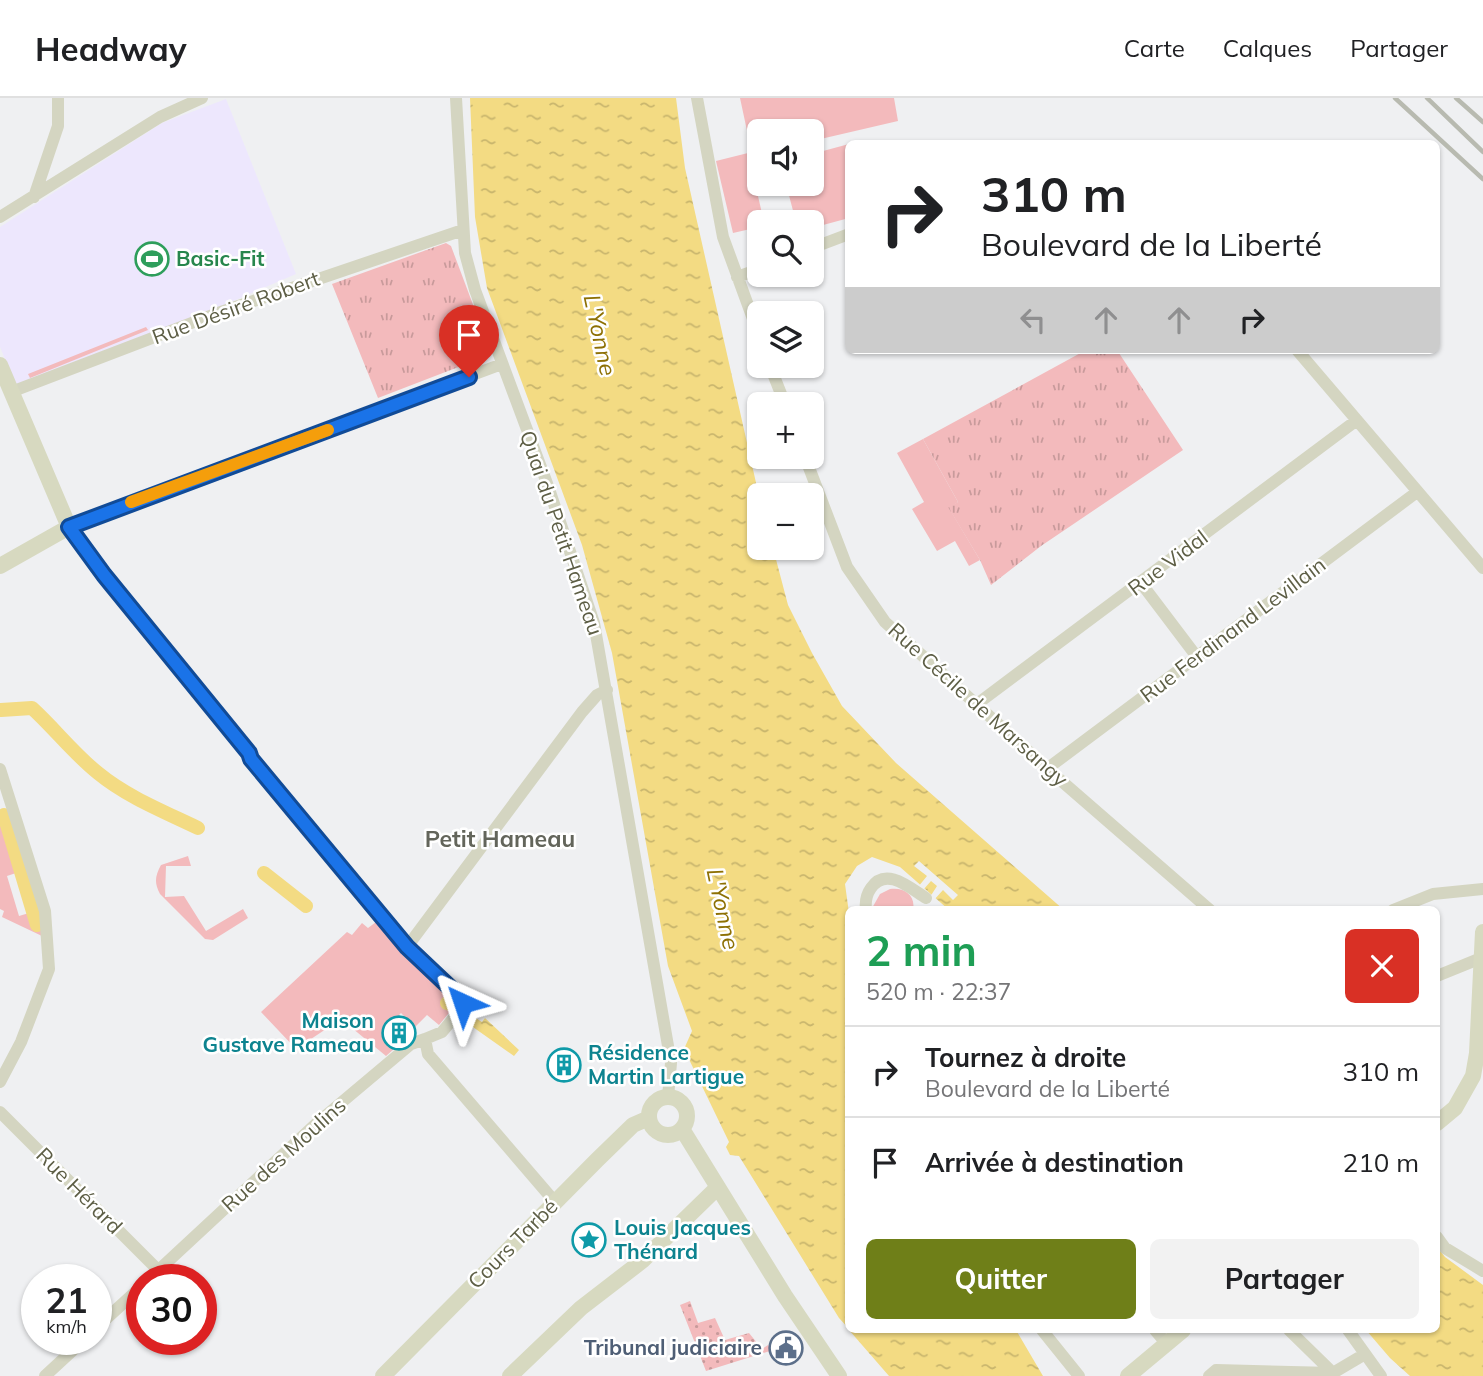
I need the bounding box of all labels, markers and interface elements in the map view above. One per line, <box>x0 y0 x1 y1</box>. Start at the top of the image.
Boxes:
text: Headway <box>35 28 187 69</box>
text: Carte <box>1124 33 1185 63</box>
text: Calques <box>1223 33 1312 63</box>
text: Partager <box>1350 33 1448 63</box>
map controls <box>747 119 824 560</box>
button: sound <box>747 119 824 196</box>
text: 310 m <box>981 163 1127 224</box>
icon: right <box>866 168 957 259</box>
button: search <box>747 210 824 287</box>
text: Boulevard de la Liberté <box>981 224 1322 264</box>
sports icon: Basic-Fit <box>133 240 171 278</box>
place label: Basic-Fit <box>176 245 265 271</box>
street label: Rue Désiré Robert <box>148 265 323 349</box>
water label: L'Yonne <box>578 292 623 378</box>
button: layers <box>747 301 824 378</box>
icon: left <box>1014 301 1052 339</box>
icon: ahead <box>1087 301 1125 339</box>
icon: ahead <box>1160 301 1198 339</box>
icon: right <box>1233 301 1271 339</box>
pin <box>439 305 499 377</box>
icon: arrive <box>450 316 488 354</box>
button: + <box>747 392 824 469</box>
street label: Quai du Petit Hameau <box>515 427 609 638</box>
button: − <box>747 483 824 560</box>
street label: Rue Vidal <box>1122 524 1213 601</box>
street label: Rue Ferdinand Levillain <box>1135 551 1330 707</box>
street label: Rue Cécile de Marsangy <box>884 617 1074 792</box>
district label: Petit Hameau <box>425 824 575 853</box>
water label: L'Yonne <box>701 866 746 952</box>
text: 2 min <box>866 924 977 977</box>
button: close <box>1345 929 1419 1003</box>
position arrow <box>426 966 500 1040</box>
text: 520 m · 22:37 <box>866 977 1011 1006</box>
place label: Maison Gustave Rameau <box>203 1007 374 1057</box>
building icon: Maison Gustave Rameau <box>380 1014 418 1052</box>
place label: Résidence Martin Lartigue <box>588 1039 744 1089</box>
text: Tournez à droite <box>925 1041 1126 1074</box>
building icon: Résidence Martin Lartigue <box>545 1046 583 1084</box>
icon: right <box>866 1053 904 1091</box>
text: 310 m <box>1343 1055 1419 1088</box>
text: Boulevard de la Liberté <box>925 1074 1170 1103</box>
street label: Rue des Moulins <box>216 1092 351 1217</box>
street label: Rue Hérard <box>31 1142 128 1239</box>
icon: arrive <box>866 1144 904 1182</box>
text: Arrivée à destination <box>925 1146 1184 1179</box>
text: 210 m <box>1343 1146 1419 1179</box>
street label: Cours Tarbé <box>462 1193 563 1294</box>
place label: Louis Jacques Thénard <box>614 1214 751 1264</box>
place icon: Louis Jacques Thénard <box>570 1221 608 1259</box>
button: Quitter <box>866 1239 1136 1319</box>
button: Partager <box>1150 1239 1419 1319</box>
speed limit sign: 30 <box>126 1264 217 1355</box>
text: 21 <box>45 1278 88 1322</box>
text: km/h <box>46 1315 87 1338</box>
public building icon: Tribunal judiciaire <box>767 1329 805 1367</box>
place label: Tribunal judiciaire <box>584 1334 762 1360</box>

